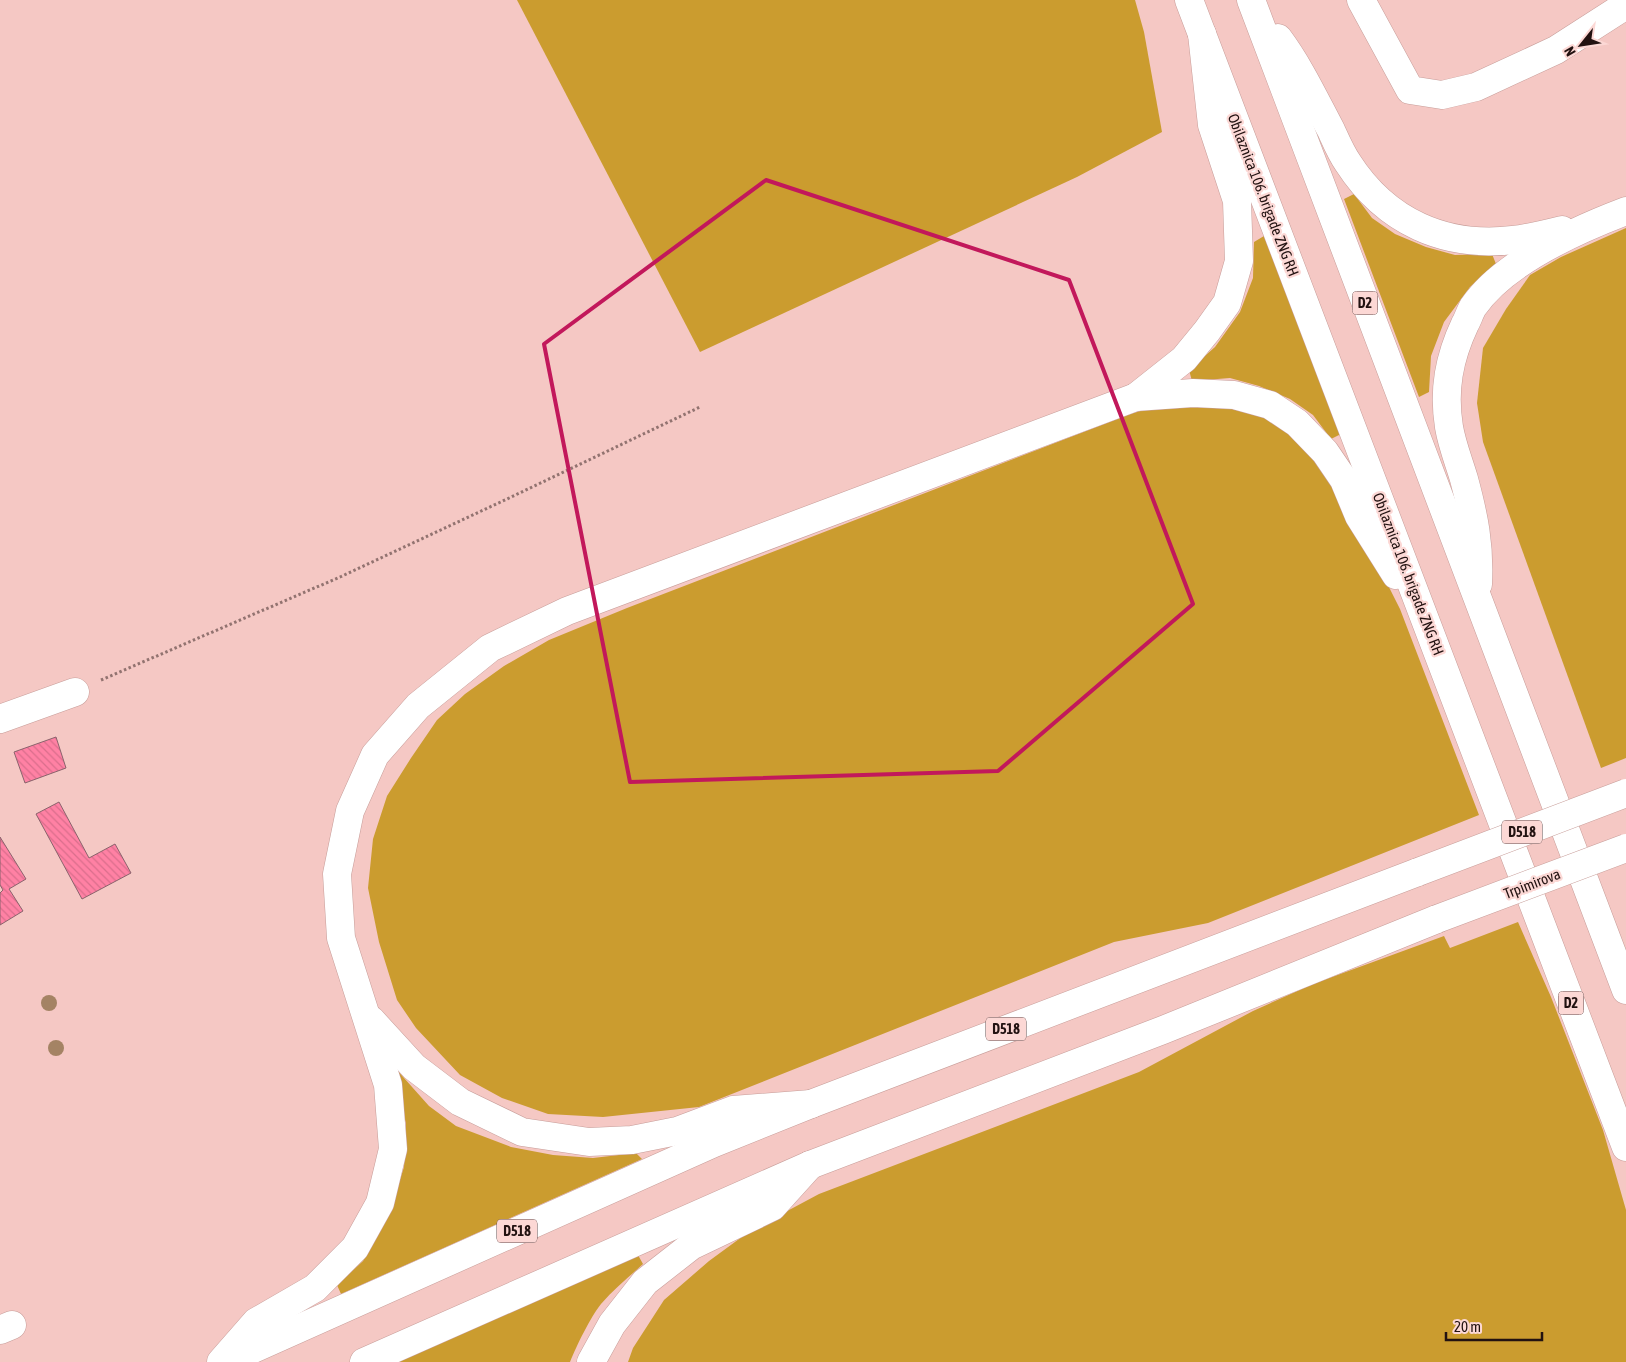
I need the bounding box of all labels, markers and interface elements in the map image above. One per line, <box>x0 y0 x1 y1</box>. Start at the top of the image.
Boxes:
north arrow <box>1556 20 1606 70</box>
text: N <box>1561 44 1579 59</box>
street label: Obilaznica 106. brigade ZNG RH <box>1225 111 1302 279</box>
road number: D2 <box>1352 292 1378 314</box>
street label: Obilaznica 106. brigade ZNG RH <box>1370 490 1447 658</box>
road number: D518 <box>1502 820 1542 844</box>
street label: Trpimirova <box>1501 865 1563 902</box>
road number: D2 <box>1558 991 1584 1014</box>
road number: D518 <box>986 1018 1026 1040</box>
road number: D518 <box>497 1220 537 1242</box>
scale bar <box>1446 1310 1542 1342</box>
text: 20 m <box>1454 1318 1481 1335</box>

